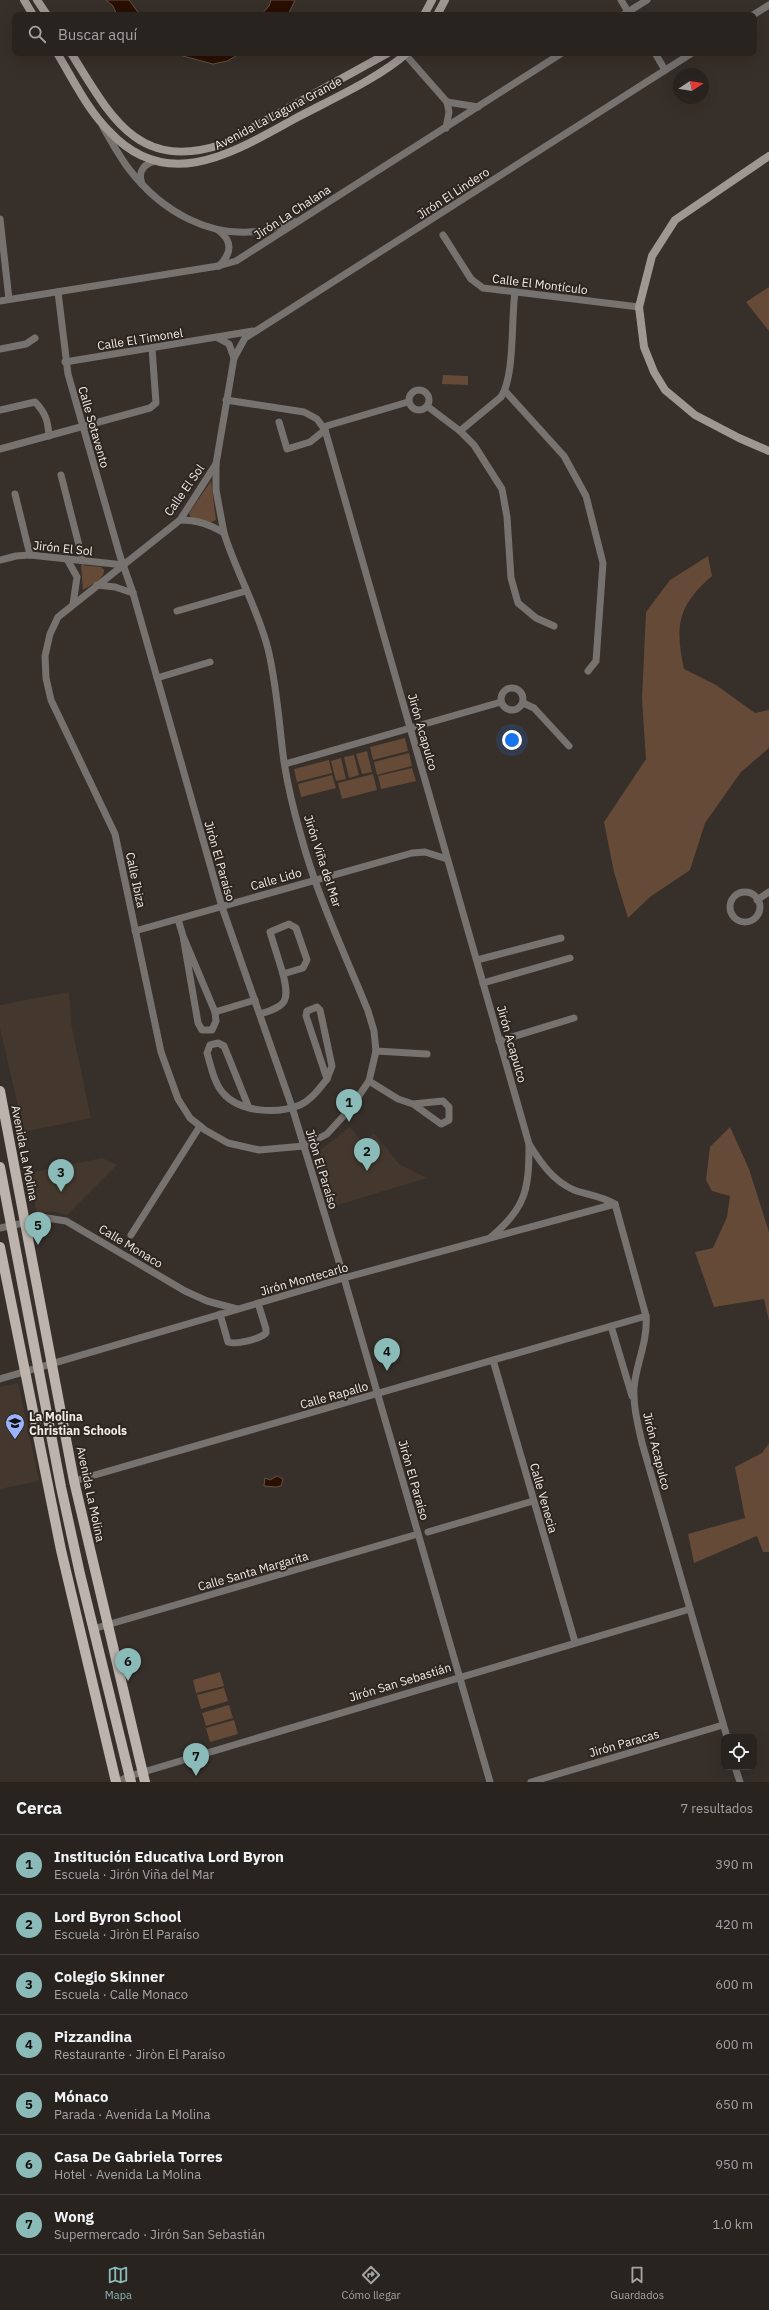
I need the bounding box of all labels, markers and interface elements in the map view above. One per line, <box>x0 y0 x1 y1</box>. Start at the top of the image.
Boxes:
search box <box>12 12 757 56</box>
icon: search <box>26 23 48 45</box>
text: Buscar aquí <box>58 25 137 44</box>
north arrow <box>673 68 709 104</box>
street label: Avenida La Laguna Grande <box>212 73 345 153</box>
street label: Jirón El Lindero <box>414 164 492 222</box>
street label: Jirón La Chalana <box>251 181 334 242</box>
street label: Calle El Montículo <box>491 271 589 297</box>
street label: Calle El Timonel <box>96 325 184 353</box>
street label: Calle Sotavento <box>75 385 113 470</box>
street label: Calle El Sol <box>161 461 207 519</box>
street label: Jirón El Sol <box>32 537 94 559</box>
street label: Jirón Acapulco <box>405 692 441 773</box>
your location <box>502 730 522 750</box>
street label: Jirón Viña del Mar <box>301 813 345 910</box>
street label: Jiròn El Paraíso <box>201 819 239 903</box>
street label: Calle Ibiza <box>123 851 149 910</box>
street label: Calle Lido <box>249 864 304 893</box>
street label: Jirón Acapulco <box>494 1004 530 1085</box>
pin: 1 <box>336 1089 362 1122</box>
street label: Avenida La Molina <box>8 1104 42 1203</box>
street label: Jiròn El Paraíso <box>303 1127 341 1211</box>
pin: 2 <box>354 1138 380 1171</box>
pin: 3 <box>48 1159 74 1192</box>
pin: 5 <box>25 1212 51 1245</box>
street label: Calle Monaco <box>96 1221 166 1271</box>
street label: Jirón Montecarlo <box>258 1259 350 1299</box>
pin: 4 <box>374 1338 400 1371</box>
street label: Calle Rapallo <box>298 1378 370 1412</box>
place label: La Molina Christian Schools <box>29 1409 127 1438</box>
street label: Jirón Acapulco <box>640 1411 674 1492</box>
school or university icon: La Molina Christian Schools <box>4 1412 26 1440</box>
street label: Jiròn El Paraíso <box>395 1438 433 1522</box>
street label: Avenida La Molina <box>74 1445 109 1544</box>
street label: Calle Venecia <box>527 1461 561 1535</box>
street label: Calle Santa Margarita <box>196 1548 311 1594</box>
pin: 6 <box>115 1648 141 1681</box>
street label: Jirón San Sebastián <box>347 1659 453 1705</box>
street label: Jirón Paracas <box>587 1726 661 1760</box>
map controls <box>721 1734 757 1770</box>
button: locate <box>721 1734 757 1770</box>
pin: 7 <box>183 1743 209 1776</box>
text: Cerca <box>16 1797 62 1819</box>
text: 7 resultados <box>680 1800 753 1817</box>
text: Institución Educativa Lord Byron <box>54 1847 284 1866</box>
text: 1 <box>25 1856 33 1873</box>
text: 390 m <box>715 1856 753 1873</box>
text: Escuela · Jirón Viña del Mar <box>54 1866 214 1883</box>
text: Lord Byron School <box>54 1907 181 1926</box>
text: 2 <box>25 1916 33 1933</box>
text: 420 m <box>715 1916 753 1933</box>
text: Escuela · Jiròn El Paraíso <box>54 1926 200 1943</box>
text: Colegio Skinner <box>54 1967 164 1986</box>
text: 3 <box>25 1976 33 1993</box>
text: 600 m <box>715 1976 753 1993</box>
text: Escuela · Calle Monaco <box>54 1986 188 2003</box>
text: Pizzandina <box>54 2027 132 2046</box>
text: 4 <box>25 2036 33 2053</box>
text: 600 m <box>715 2036 753 2053</box>
text: Restaurante · Jiròn El Paraíso <box>54 2046 225 2063</box>
text: Mónaco <box>54 2087 108 2106</box>
text: 5 <box>25 2096 33 2113</box>
text: 650 m <box>715 2096 753 2113</box>
text: Parada · Avenida La Molina <box>54 2106 210 2123</box>
text: Casa De Gabriela Torres <box>54 2147 222 2166</box>
text: 6 <box>25 2156 33 2173</box>
text: 950 m <box>715 2156 753 2173</box>
text: Hotel · Avenida La Molina <box>54 2166 201 2183</box>
text: Wong <box>54 2207 94 2226</box>
text: 7 <box>25 2216 33 2233</box>
text: 1.0 km <box>713 2216 753 2233</box>
text: Supermercado · Jirón San Sebastián <box>54 2226 265 2243</box>
tab: Mapa <box>105 2264 132 2302</box>
tab: Cómo llegar <box>342 2264 401 2302</box>
tab: Guardados <box>610 2264 664 2302</box>

